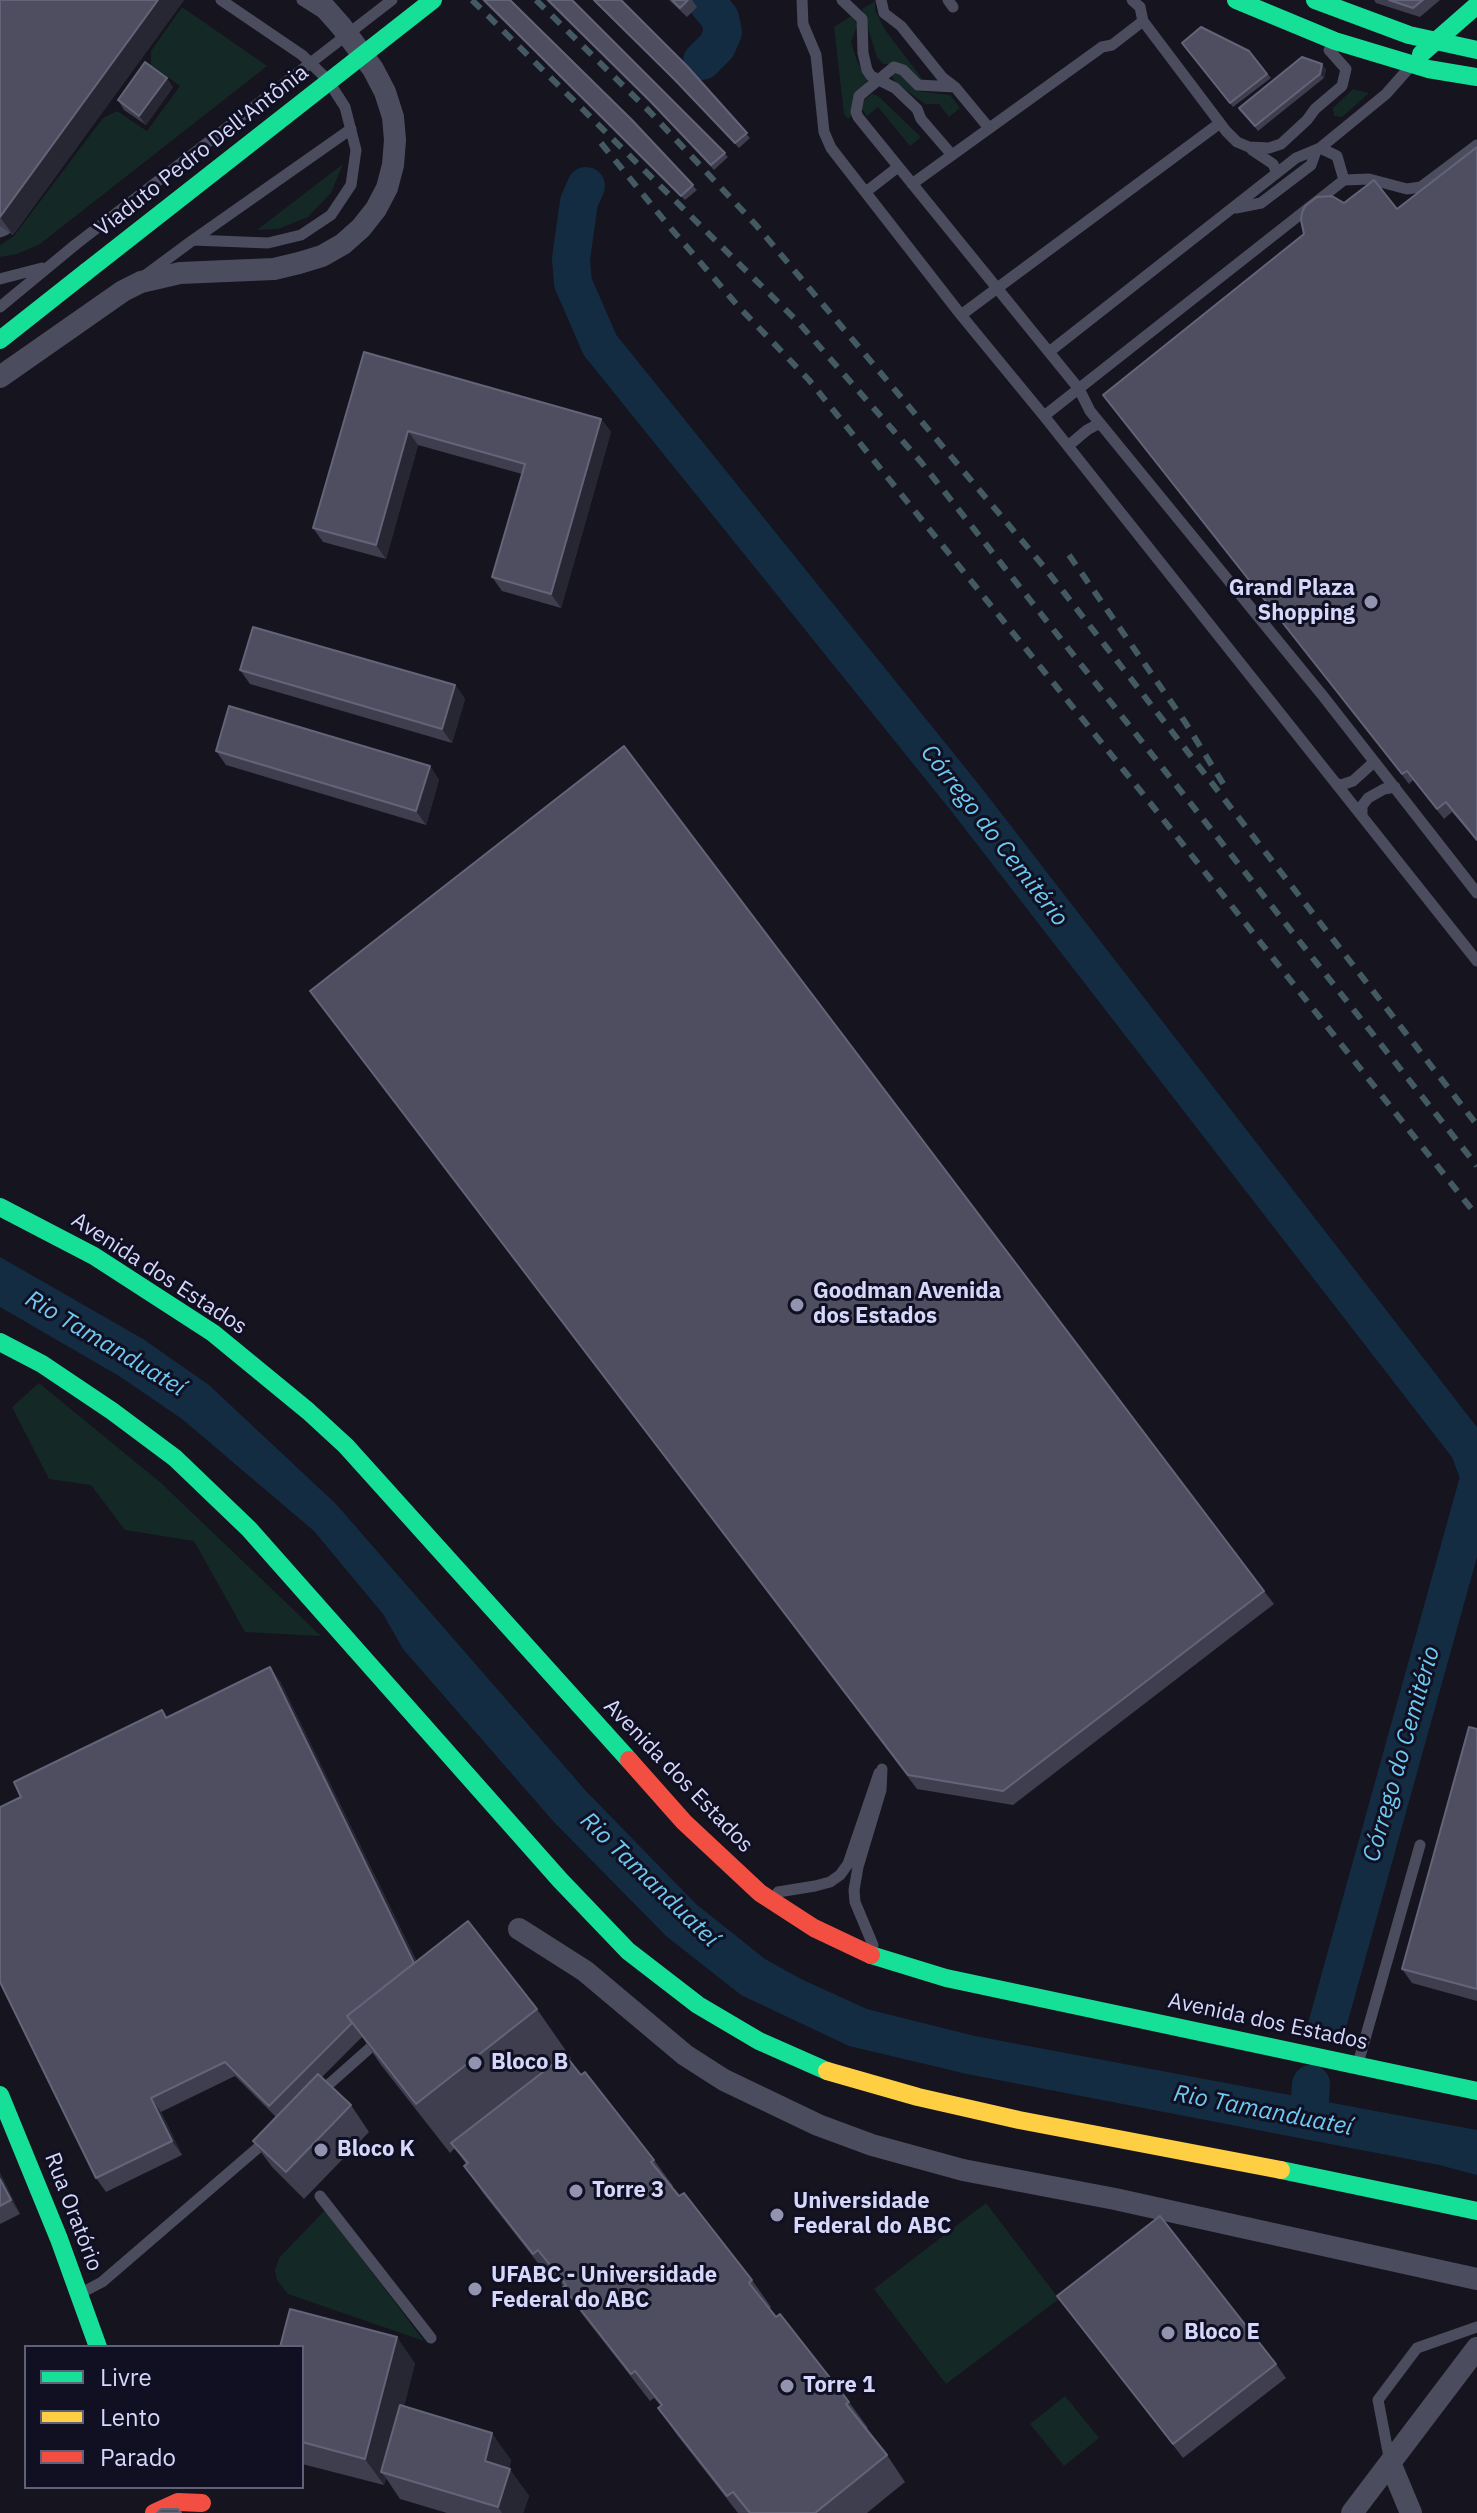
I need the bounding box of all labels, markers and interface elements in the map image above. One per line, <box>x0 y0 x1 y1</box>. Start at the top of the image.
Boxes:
street label: Viaduto Pedro Dell'Antônia <box>90 59 314 243</box>
place label: Grand Plaza Shopping <box>1229 576 1355 628</box>
marker: Grand Plaza Shopping <box>1362 593 1380 611</box>
water label: Córrego do Cemitério <box>914 739 1074 933</box>
street label: Avenida dos Estados <box>66 1207 252 1341</box>
place label: Goodman Avenida dos Estados <box>813 1279 1001 1330</box>
water label: Rio Tamanduateí <box>20 1285 190 1403</box>
marker: Goodman Avenida dos Estados <box>788 1296 806 1314</box>
water label: Córrego do Cemitério <box>1357 1643 1447 1865</box>
street label: Avenida dos Estados <box>598 1694 758 1858</box>
water label: Rio Tamanduateí <box>574 1807 724 1953</box>
street label: Avenida dos Estados <box>1166 1988 1370 2056</box>
place label: Bloco B <box>491 2050 568 2076</box>
marker: Bloco B <box>466 2054 484 2072</box>
water label: Rio Tamanduateí <box>1171 2080 1355 2142</box>
place label: Bloco K <box>337 2137 415 2163</box>
marker: Bloco K <box>312 2141 330 2159</box>
street label: Rua Oratório <box>38 2149 108 2275</box>
place label: Torre 3 <box>592 2178 664 2204</box>
marker: Torre 3 <box>567 2182 585 2200</box>
place label: Universidade Federal do ABC <box>793 2189 951 2240</box>
marker: Universidade Federal do ABC <box>768 2206 786 2224</box>
place label: UFABC - Universidade Federal do ABC <box>491 2263 717 2314</box>
marker: UFABC - Universidade Federal do ABC <box>466 2280 484 2298</box>
place label: Bloco E <box>1184 2320 1260 2346</box>
marker: Bloco E <box>1159 2324 1177 2342</box>
legend <box>24 2345 304 2489</box>
text: Livre <box>100 2361 152 2393</box>
place label: Torre 1 <box>803 2373 875 2399</box>
marker: Torre 1 <box>778 2377 796 2395</box>
text: Lento <box>100 2401 160 2433</box>
text: Parado <box>100 2441 176 2473</box>

